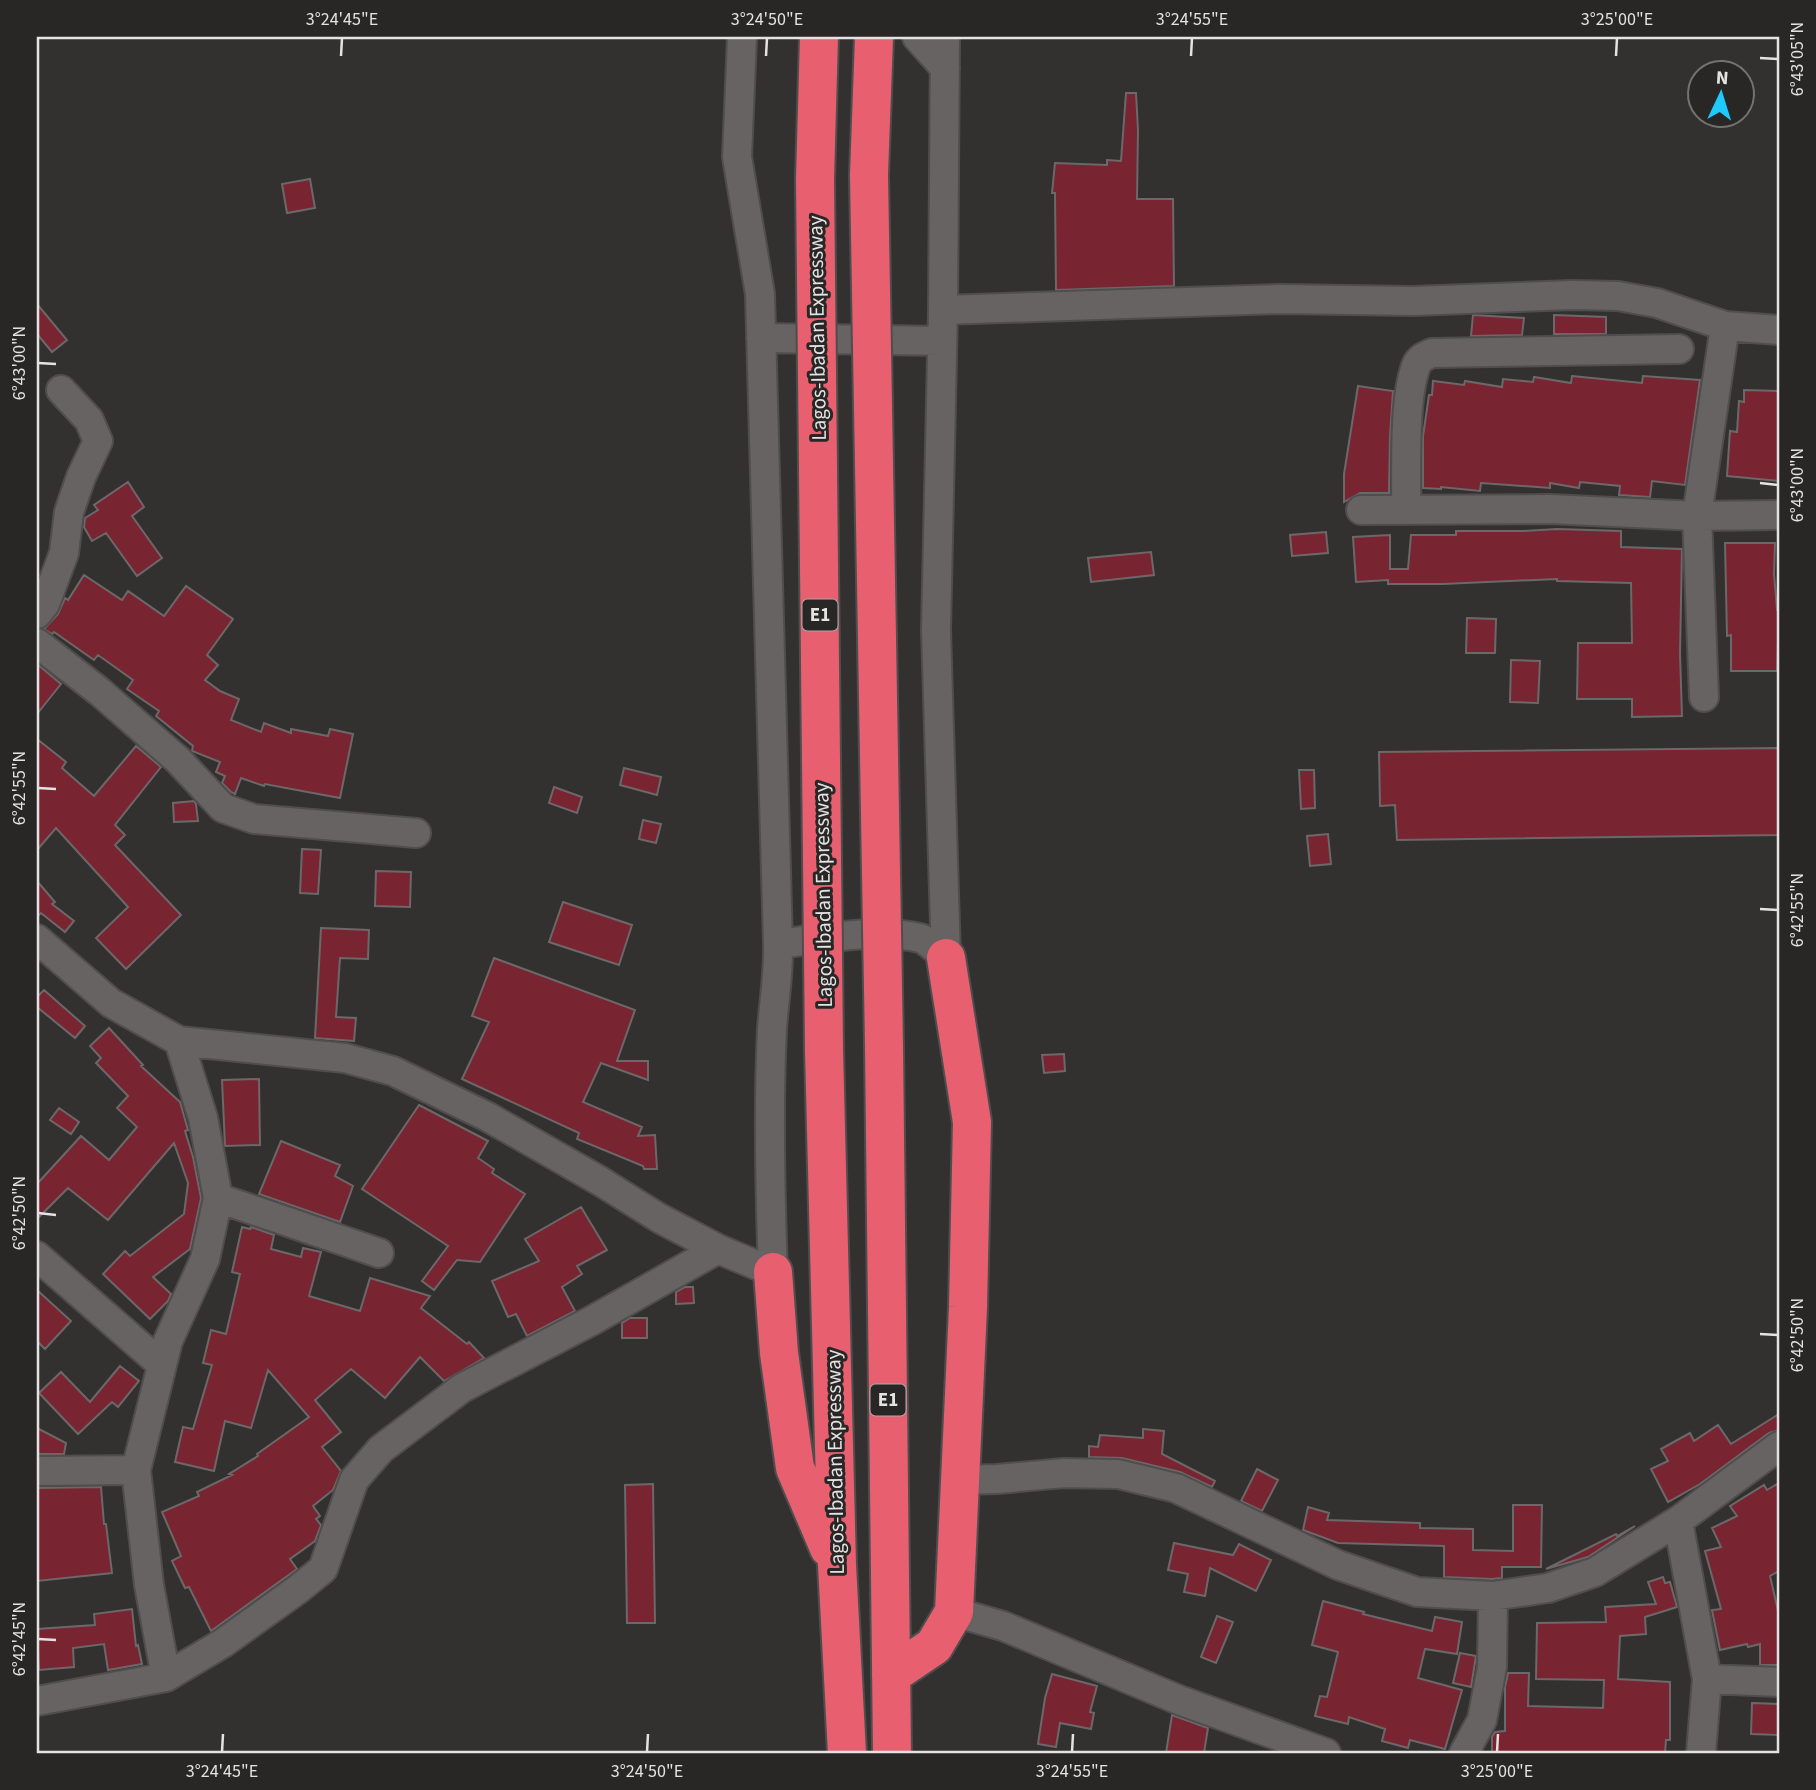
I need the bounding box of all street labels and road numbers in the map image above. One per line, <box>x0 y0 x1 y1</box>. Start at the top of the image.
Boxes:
street label: Lagos-Ibadan Expressway <box>800 215 834 441</box>
road number: E1 <box>802 600 838 630</box>
street label: Lagos-Ibadan Expressway <box>806 782 840 1008</box>
street label: Lagos-Ibadan Expressway <box>818 1349 852 1575</box>
road number: E1 <box>870 1384 906 1416</box>

